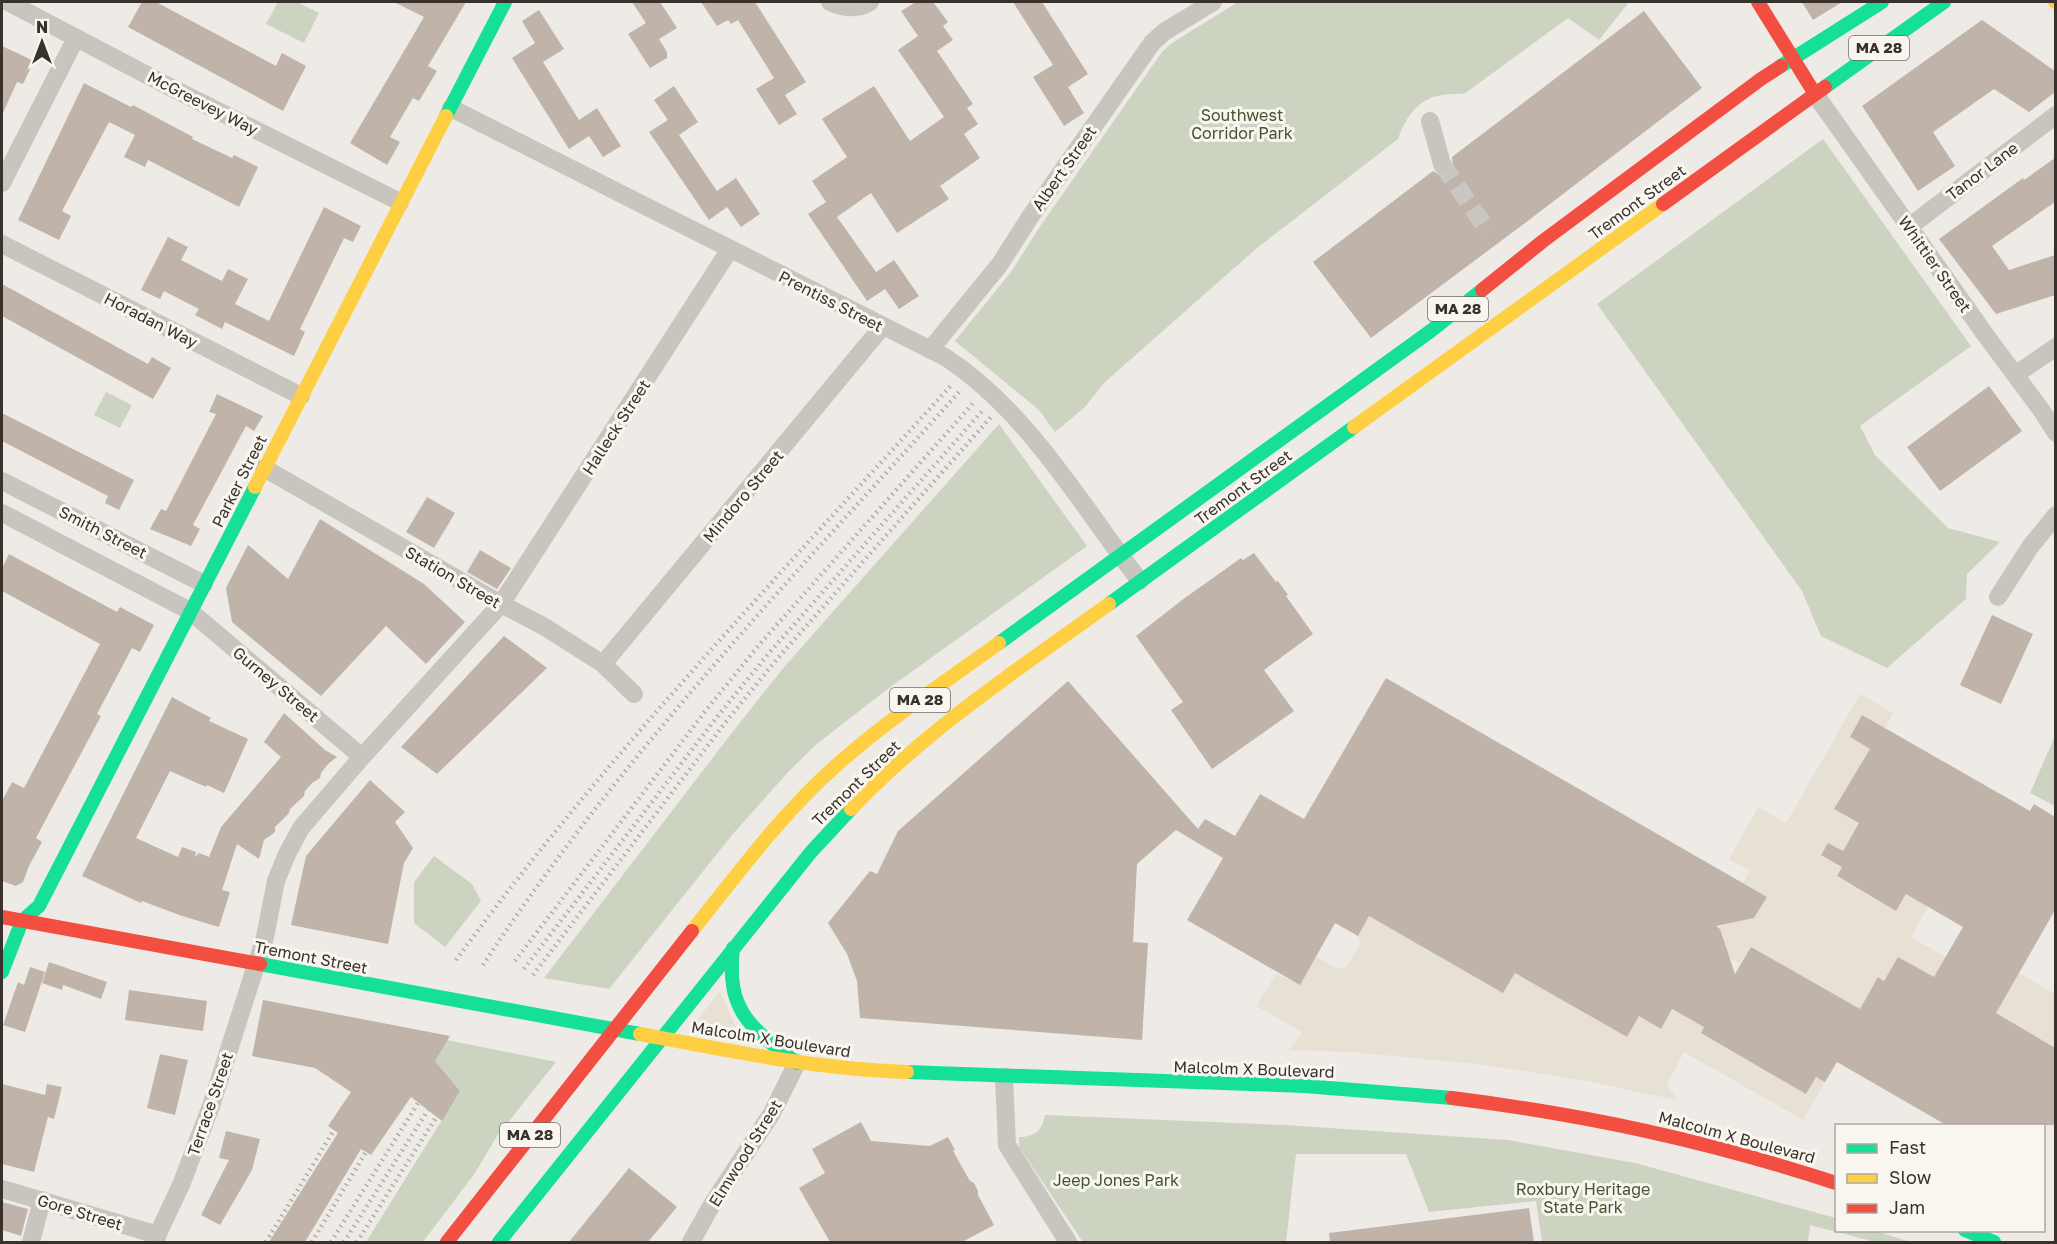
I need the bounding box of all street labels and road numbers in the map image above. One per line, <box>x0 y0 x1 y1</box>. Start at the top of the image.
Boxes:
road number: MA 28 <box>1849 36 1909 60</box>
street label: McGreevey Way <box>145 67 261 139</box>
street label: Albert Street <box>1027 122 1101 214</box>
street label: Tanor Lane <box>1942 138 2022 204</box>
street label: Tremont Street <box>1585 160 1689 244</box>
street label: Whittier Street <box>1894 212 1976 316</box>
street label: Prentiss Street <box>775 266 887 336</box>
street label: Horadan Way <box>101 288 201 352</box>
road number: MA 28 <box>1428 297 1488 321</box>
street label: Halleck Street <box>578 376 654 478</box>
street label: Parker Street <box>207 431 271 531</box>
street label: Tremont Street <box>1191 445 1295 529</box>
street label: Mindoro Street <box>699 446 787 546</box>
street label: Smith Street <box>56 501 150 563</box>
street label: Station Street <box>402 542 504 612</box>
street label: Gurney Street <box>229 642 323 726</box>
road number: MA 28 <box>890 688 950 712</box>
street label: Tremont Street <box>808 736 904 830</box>
street label: Tremont Street <box>253 936 369 978</box>
street label: Malcolm X Boulevard <box>690 1017 852 1061</box>
street label: Terrace Street <box>183 1049 237 1159</box>
street label: Malcolm X Boulevard <box>1173 1056 1335 1082</box>
street label: Elmwood Street <box>704 1096 786 1210</box>
street label: Malcolm X Boulevard <box>1657 1106 1817 1168</box>
road number: MA 28 <box>500 1123 560 1147</box>
street label: Gore Street <box>35 1190 125 1234</box>

